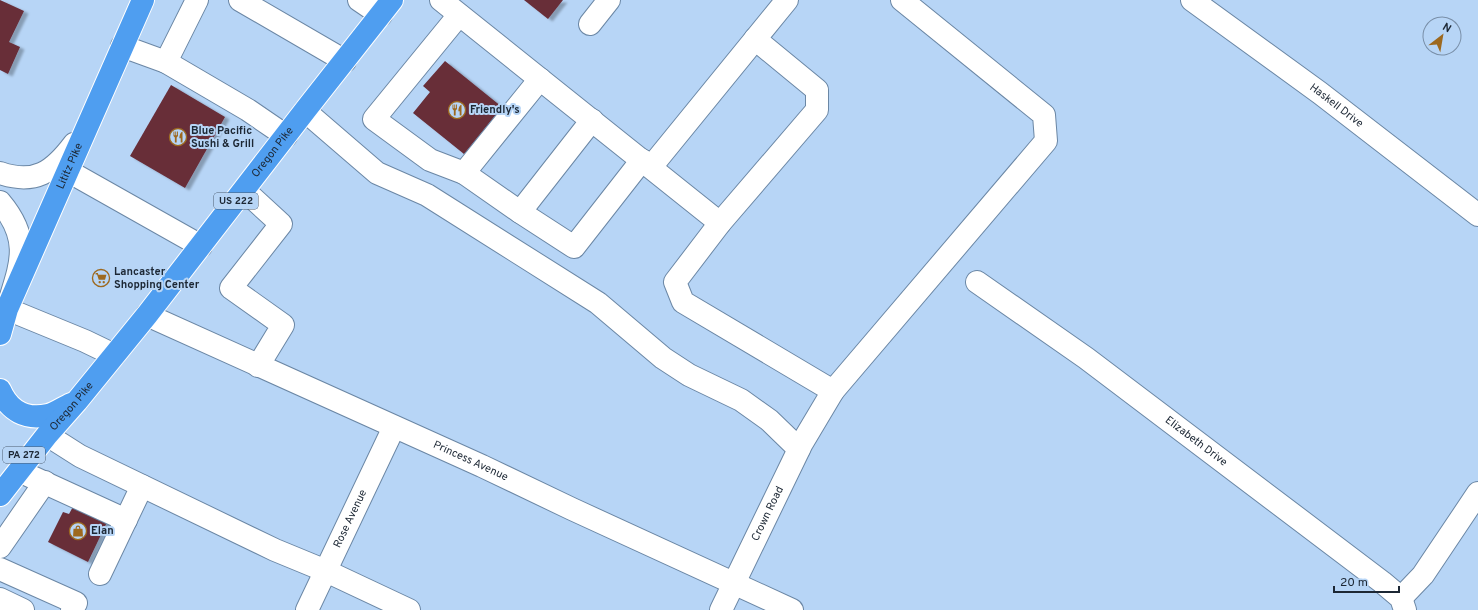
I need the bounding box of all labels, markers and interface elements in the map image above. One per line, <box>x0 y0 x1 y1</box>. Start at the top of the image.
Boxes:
north arrow <box>1422 16 1462 56</box>
text: N <box>1440 20 1454 36</box>
street label: Haskell Drive <box>1307 81 1366 131</box>
restaurant icon: Friendly's <box>447 100 467 120</box>
place label: Friendly's <box>470 103 520 117</box>
place label: Blue Pacific Sushi & Grill <box>191 124 254 151</box>
street label: Oregon Pike <box>249 124 297 181</box>
restaurant icon: Blue Pacific Sushi & Grill <box>168 127 188 147</box>
street label: Lititz Pike <box>54 141 86 191</box>
road number: US 222 <box>214 193 258 209</box>
place label: Lancaster Shopping Center <box>114 265 200 292</box>
supermarket icon: Lancaster Shopping Center <box>91 268 111 288</box>
street label: Oregon Pike <box>47 379 97 434</box>
street label: Elizabeth Drive <box>1162 413 1230 469</box>
street label: Princess Avenue <box>431 438 510 484</box>
road number: PA 272 <box>3 447 45 463</box>
street label: Crown Road <box>748 484 787 543</box>
street label: Rose Avenue <box>331 487 370 550</box>
shop icon: Elan <box>68 521 88 541</box>
place label: Elan <box>91 524 114 538</box>
scale bar <box>1334 568 1399 594</box>
text: 20 m <box>1340 575 1368 591</box>

